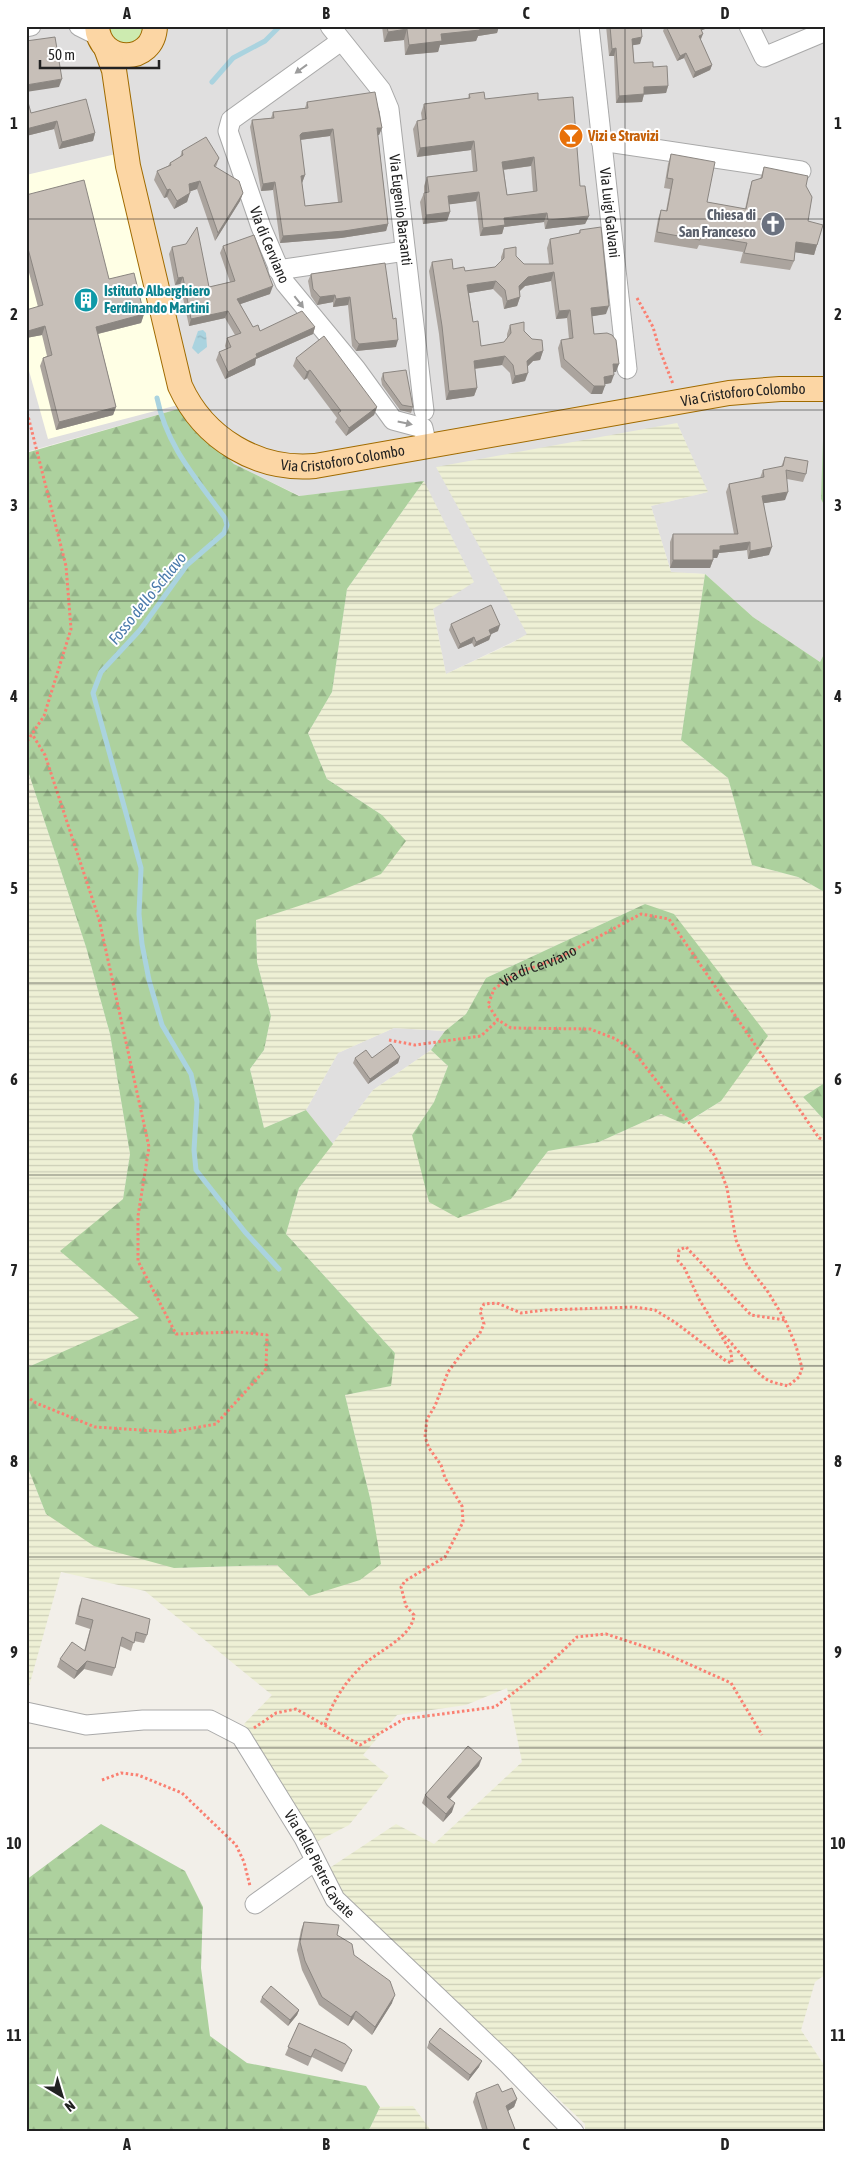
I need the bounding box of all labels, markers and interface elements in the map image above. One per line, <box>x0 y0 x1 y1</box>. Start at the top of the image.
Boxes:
text: A <box>122 4 131 22</box>
text: B <box>322 4 330 22</box>
text: C <box>522 4 530 22</box>
text: D <box>721 4 730 22</box>
scale bar <box>40 38 159 70</box>
text: 50 m <box>48 46 75 63</box>
one-way arrow <box>295 64 308 75</box>
text: 1 <box>10 114 18 132</box>
text: 1 <box>834 114 842 132</box>
bar icon: Vizi e Stravizi <box>558 123 584 149</box>
place label: Vizi e Stravizi <box>587 127 659 144</box>
street label: Via Eugenio Barsanti <box>386 153 416 267</box>
street label: Via Luigi Galvani <box>597 167 624 259</box>
street label: Via di Cerviano <box>247 204 293 286</box>
place label: Chiesa di San Francesco <box>679 206 756 240</box>
church icon: Chiesa di San Francesco <box>760 211 786 237</box>
place label: Istituto Alberghiero Ferdinando Martini <box>104 282 210 316</box>
building icon: Istituto Alberghiero Ferdinando Martini <box>73 287 99 313</box>
one-way arrow <box>294 296 305 309</box>
text: 2 <box>10 305 18 323</box>
text: 2 <box>834 305 842 323</box>
street label: Via Cristoforo Colombo <box>679 380 805 409</box>
one-way arrow <box>397 419 412 427</box>
street label: Via Cristoforo Colombo <box>279 441 406 475</box>
text: 3 <box>10 496 18 514</box>
text: 3 <box>834 496 842 514</box>
water label: Fosso dello Schiavo <box>104 548 190 648</box>
text: 4 <box>9 687 18 705</box>
text: 4 <box>833 687 842 705</box>
text: 5 <box>10 879 18 897</box>
text: 5 <box>834 879 842 897</box>
street label: Via di Cerviano <box>497 941 579 990</box>
text: 6 <box>10 1070 18 1088</box>
text: 6 <box>834 1070 842 1088</box>
text: 7 <box>10 1261 18 1279</box>
text: 7 <box>834 1261 842 1279</box>
text: 8 <box>10 1452 18 1470</box>
text: 8 <box>834 1452 842 1470</box>
text: 9 <box>10 1643 18 1661</box>
text: 9 <box>834 1643 842 1661</box>
street label: Via delle Pietre Cavate <box>281 1807 359 1921</box>
text: 10 <box>6 1834 22 1852</box>
text: 10 <box>830 1834 846 1852</box>
text: 11 <box>6 2026 22 2044</box>
text: 11 <box>830 2026 846 2044</box>
north arrow <box>38 2070 88 2120</box>
text: N <box>62 2097 78 2115</box>
text: A <box>122 2135 131 2153</box>
text: B <box>322 2135 330 2153</box>
text: C <box>522 2135 530 2153</box>
text: D <box>721 2135 730 2153</box>

